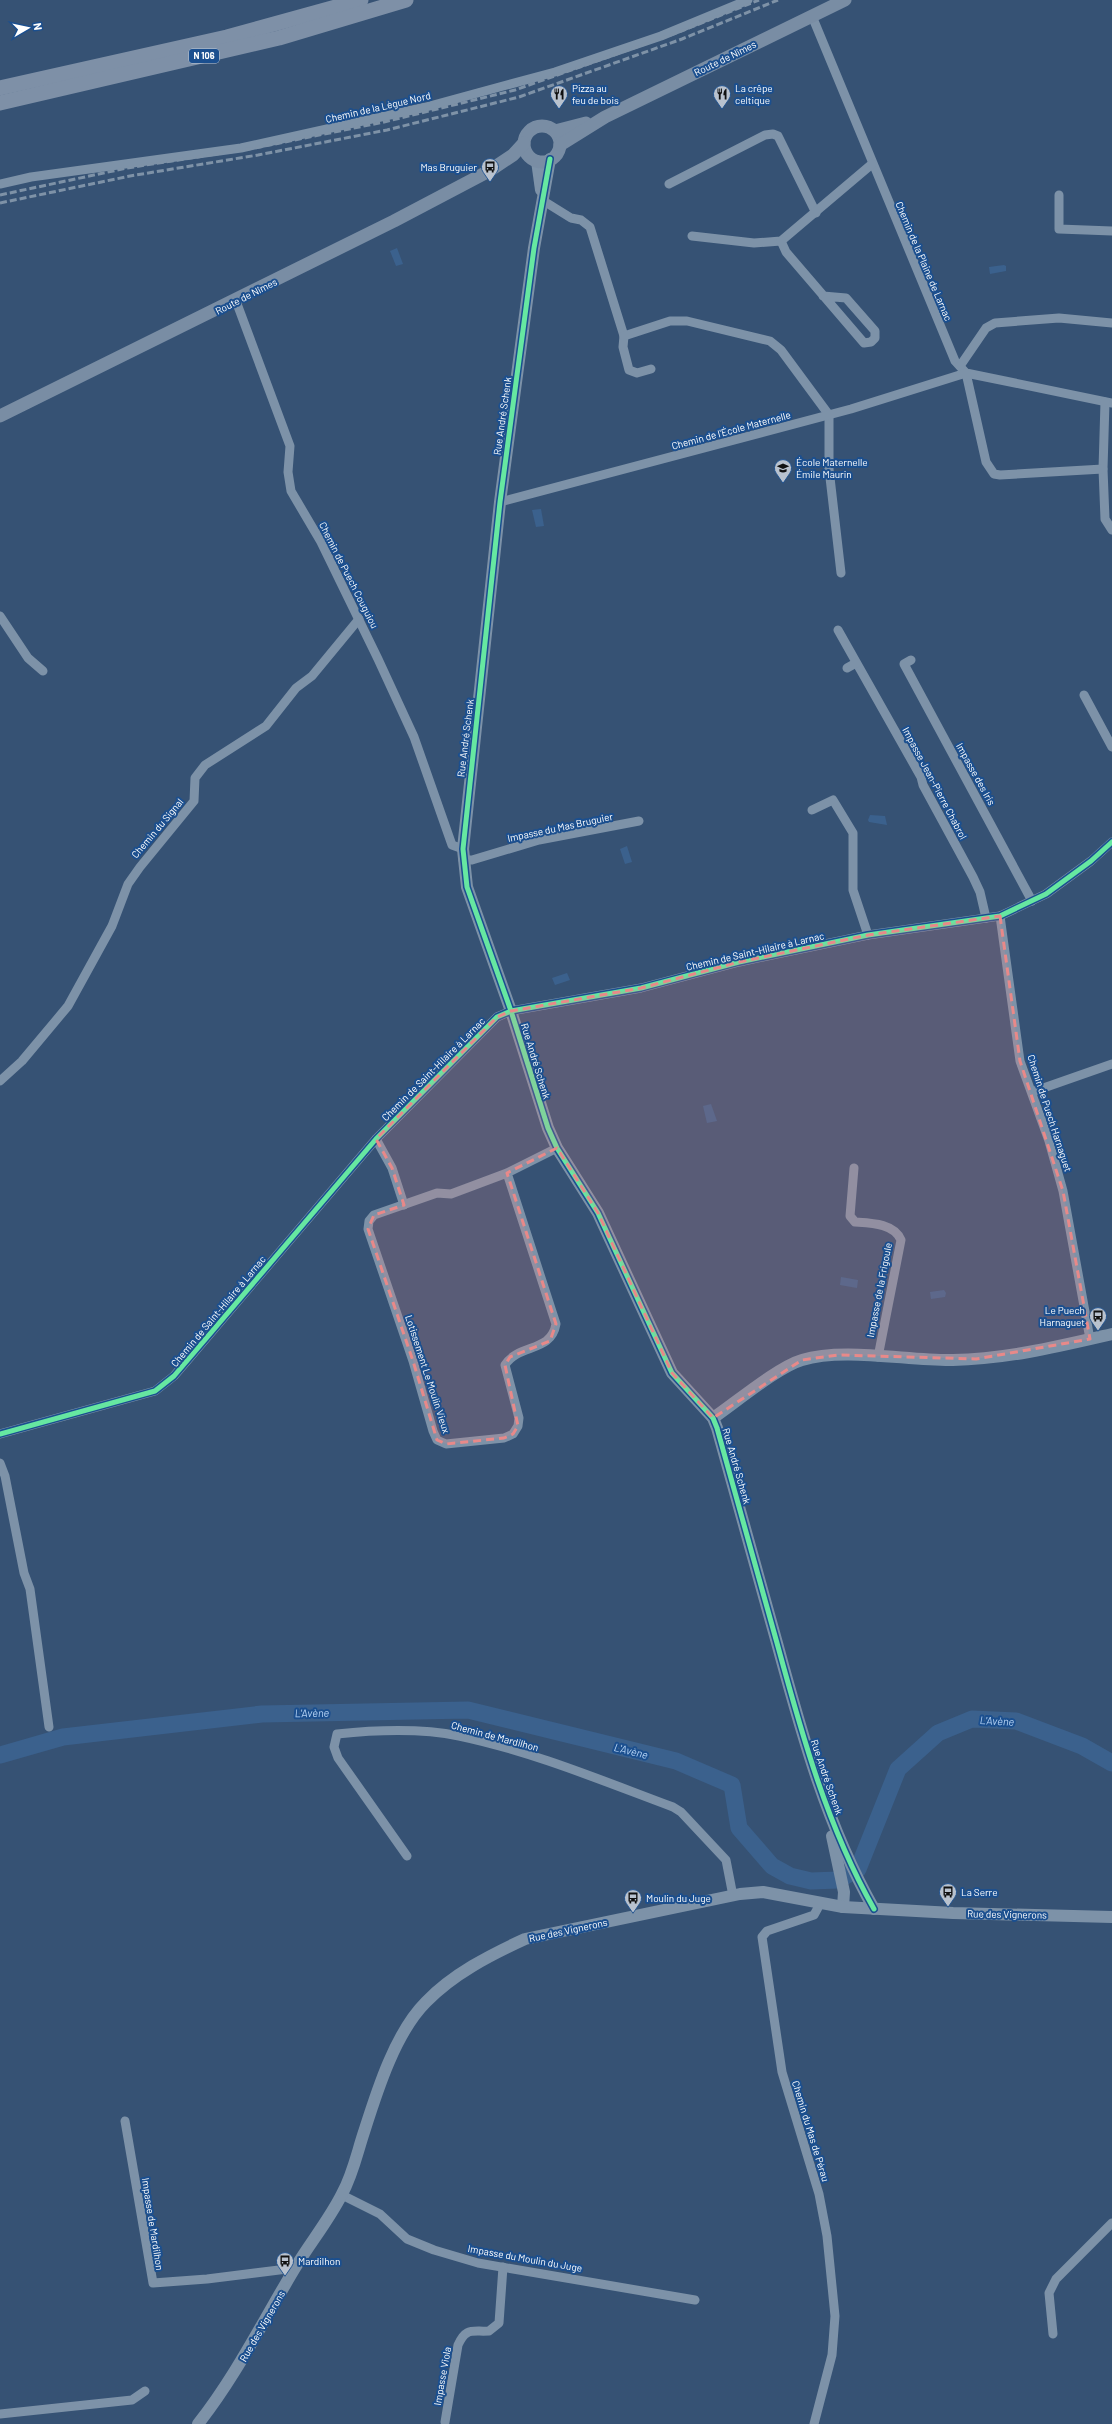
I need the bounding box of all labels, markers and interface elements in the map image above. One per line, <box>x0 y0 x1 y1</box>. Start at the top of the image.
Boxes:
north arrow <box>8 8 48 48</box>
text: N <box>31 22 45 31</box>
street label: Route de Nîmes <box>692 38 758 78</box>
road number: N 106 <box>189 49 219 63</box>
place label: Pizza au feu de bois <box>572 82 619 106</box>
place label: La crêpe celtique <box>735 82 773 106</box>
restaurant icon: Pizza au feu de bois <box>549 84 569 109</box>
restaurant icon: La crêpe celtique <box>712 84 732 109</box>
street label: Chemin de la Lègue Nord <box>324 89 432 125</box>
bus stop icon: Mas Bruguier <box>480 157 500 182</box>
place label: Mas Bruguier <box>420 161 477 173</box>
street label: Chemin de la Plaine de Larnac <box>893 199 955 323</box>
street label: Route de Nîmes <box>213 275 279 317</box>
street label: Rue André Schenk <box>491 376 513 456</box>
street label: Chemin de l'École Maternelle <box>670 408 792 452</box>
place label: École Maternelle Émile Maurin <box>796 456 868 480</box>
school or university icon: École Maternelle Émile Maurin <box>773 458 793 483</box>
street label: Chemin de Puech Couguiou <box>317 520 381 630</box>
street label: Rue André Schenk <box>454 698 476 778</box>
street label: Impasse Jean-Pierre Chabrol <box>900 725 970 841</box>
street label: Impasse des Iris <box>954 741 998 807</box>
street label: Chemin du Signal <box>129 796 185 860</box>
street label: Impasse du Mas Bruguier <box>506 810 614 844</box>
street label: Chemin de Saint-Hilaire à Larnac <box>685 929 825 973</box>
street label: Chemin de Saint-Hilaire à Larnac <box>379 1015 487 1123</box>
street label: Rue André Schenk <box>519 1022 553 1100</box>
street label: Chemin de Puech Harnaguet <box>1025 1053 1075 1173</box>
street label: Impasse de la Frigoule <box>864 1242 894 1338</box>
street label: Chemin de Saint-Hilaire à Larnac <box>168 1253 268 1369</box>
place label: Le Puech Harnaguet <box>1040 1304 1085 1328</box>
bus stop icon: Le Puech Harnaguet <box>1088 1306 1108 1331</box>
street label: Lotissement Le Moulin Vieux <box>403 1313 453 1435</box>
street label: Rue André Schenk <box>720 1427 754 1505</box>
water label: L'Avène <box>295 1706 330 1719</box>
water label: L'Avène <box>979 1713 1015 1728</box>
street label: Chemin de Mardilhon <box>450 1719 540 1753</box>
street label: Rue André Schenk <box>809 1738 845 1816</box>
water label: L'Avène <box>613 1740 650 1761</box>
bus stop icon: La Serre <box>938 1882 958 1907</box>
place label: La Serre <box>961 1886 998 1898</box>
bus stop icon: Moulin du Juge <box>623 1888 643 1913</box>
place label: Moulin du Juge <box>646 1892 711 1904</box>
street label: Rue des Vignerons <box>967 1907 1047 1921</box>
street label: Rue des Vignerons <box>528 1916 609 1944</box>
street label: Chemin du Mas de Pérau <box>790 2079 832 2183</box>
street label: Impasse de Mardilhon <box>140 2177 166 2271</box>
street label: Impasse du Moulin du Juge <box>467 2242 583 2274</box>
bus stop icon: Mardilhon <box>275 2251 295 2276</box>
place label: Mardilhon <box>298 2255 340 2267</box>
street label: Rue des Vignerons <box>237 2288 287 2364</box>
street label: Impasse Viola <box>431 2346 453 2406</box>

